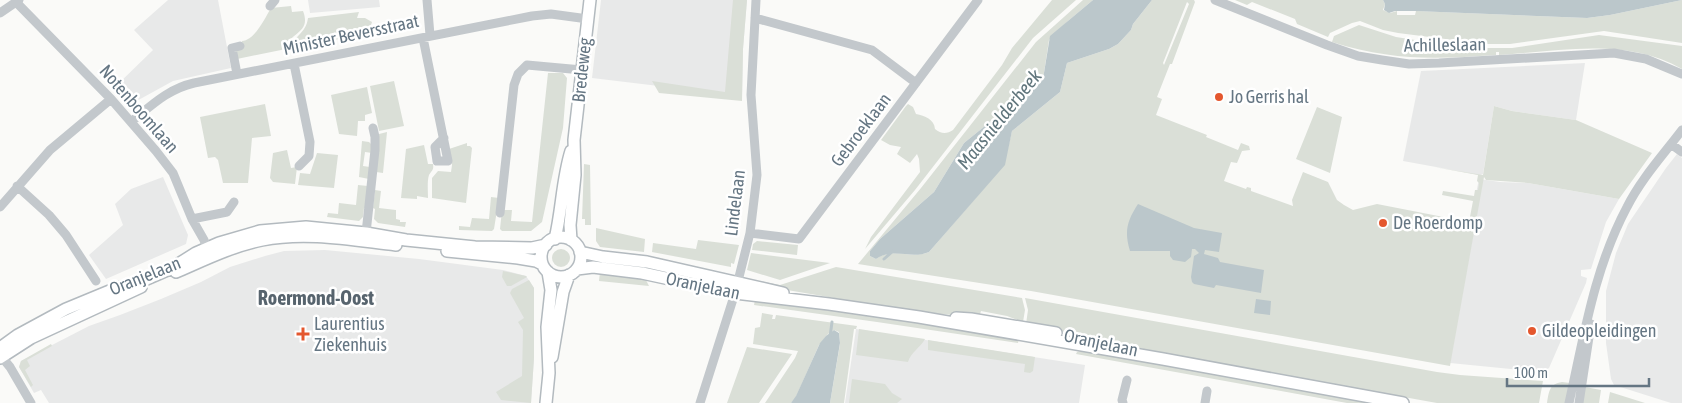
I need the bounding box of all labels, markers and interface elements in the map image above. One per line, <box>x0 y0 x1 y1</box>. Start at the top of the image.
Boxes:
street label: Minister Beversstraat <box>281 10 421 59</box>
street label: Achilleslaan <box>1404 33 1486 56</box>
street label: Bredeweg <box>568 36 595 103</box>
street label: Notenboomlaan <box>95 60 183 157</box>
water label: Maasnielderbeek <box>952 64 1046 173</box>
place label: Jo Gerris hal <box>1229 86 1309 107</box>
street label: Gebroeklaan <box>826 89 895 171</box>
marker: Jo Gerris hal <box>1213 91 1225 103</box>
street label: Lindelaan <box>720 169 749 237</box>
place label: De Roerdomp <box>1393 212 1483 233</box>
marker: De Roerdomp <box>1377 217 1389 229</box>
street label: Oranjelaan <box>106 252 184 299</box>
street label: Oranjelaan <box>664 267 742 304</box>
district label: Roermond-Oost <box>258 286 374 309</box>
place label: Laurentius Ziekenhuis <box>314 313 387 355</box>
place label: Gildeopleidingen <box>1542 320 1656 341</box>
street label: Oranjelaan <box>1062 324 1140 361</box>
marker: Gildeopleidingen <box>1526 325 1538 337</box>
marker: Laurentius Ziekenhuis <box>296 327 310 341</box>
scale bar <box>1507 356 1650 388</box>
text: 100 m <box>1514 364 1548 381</box>

